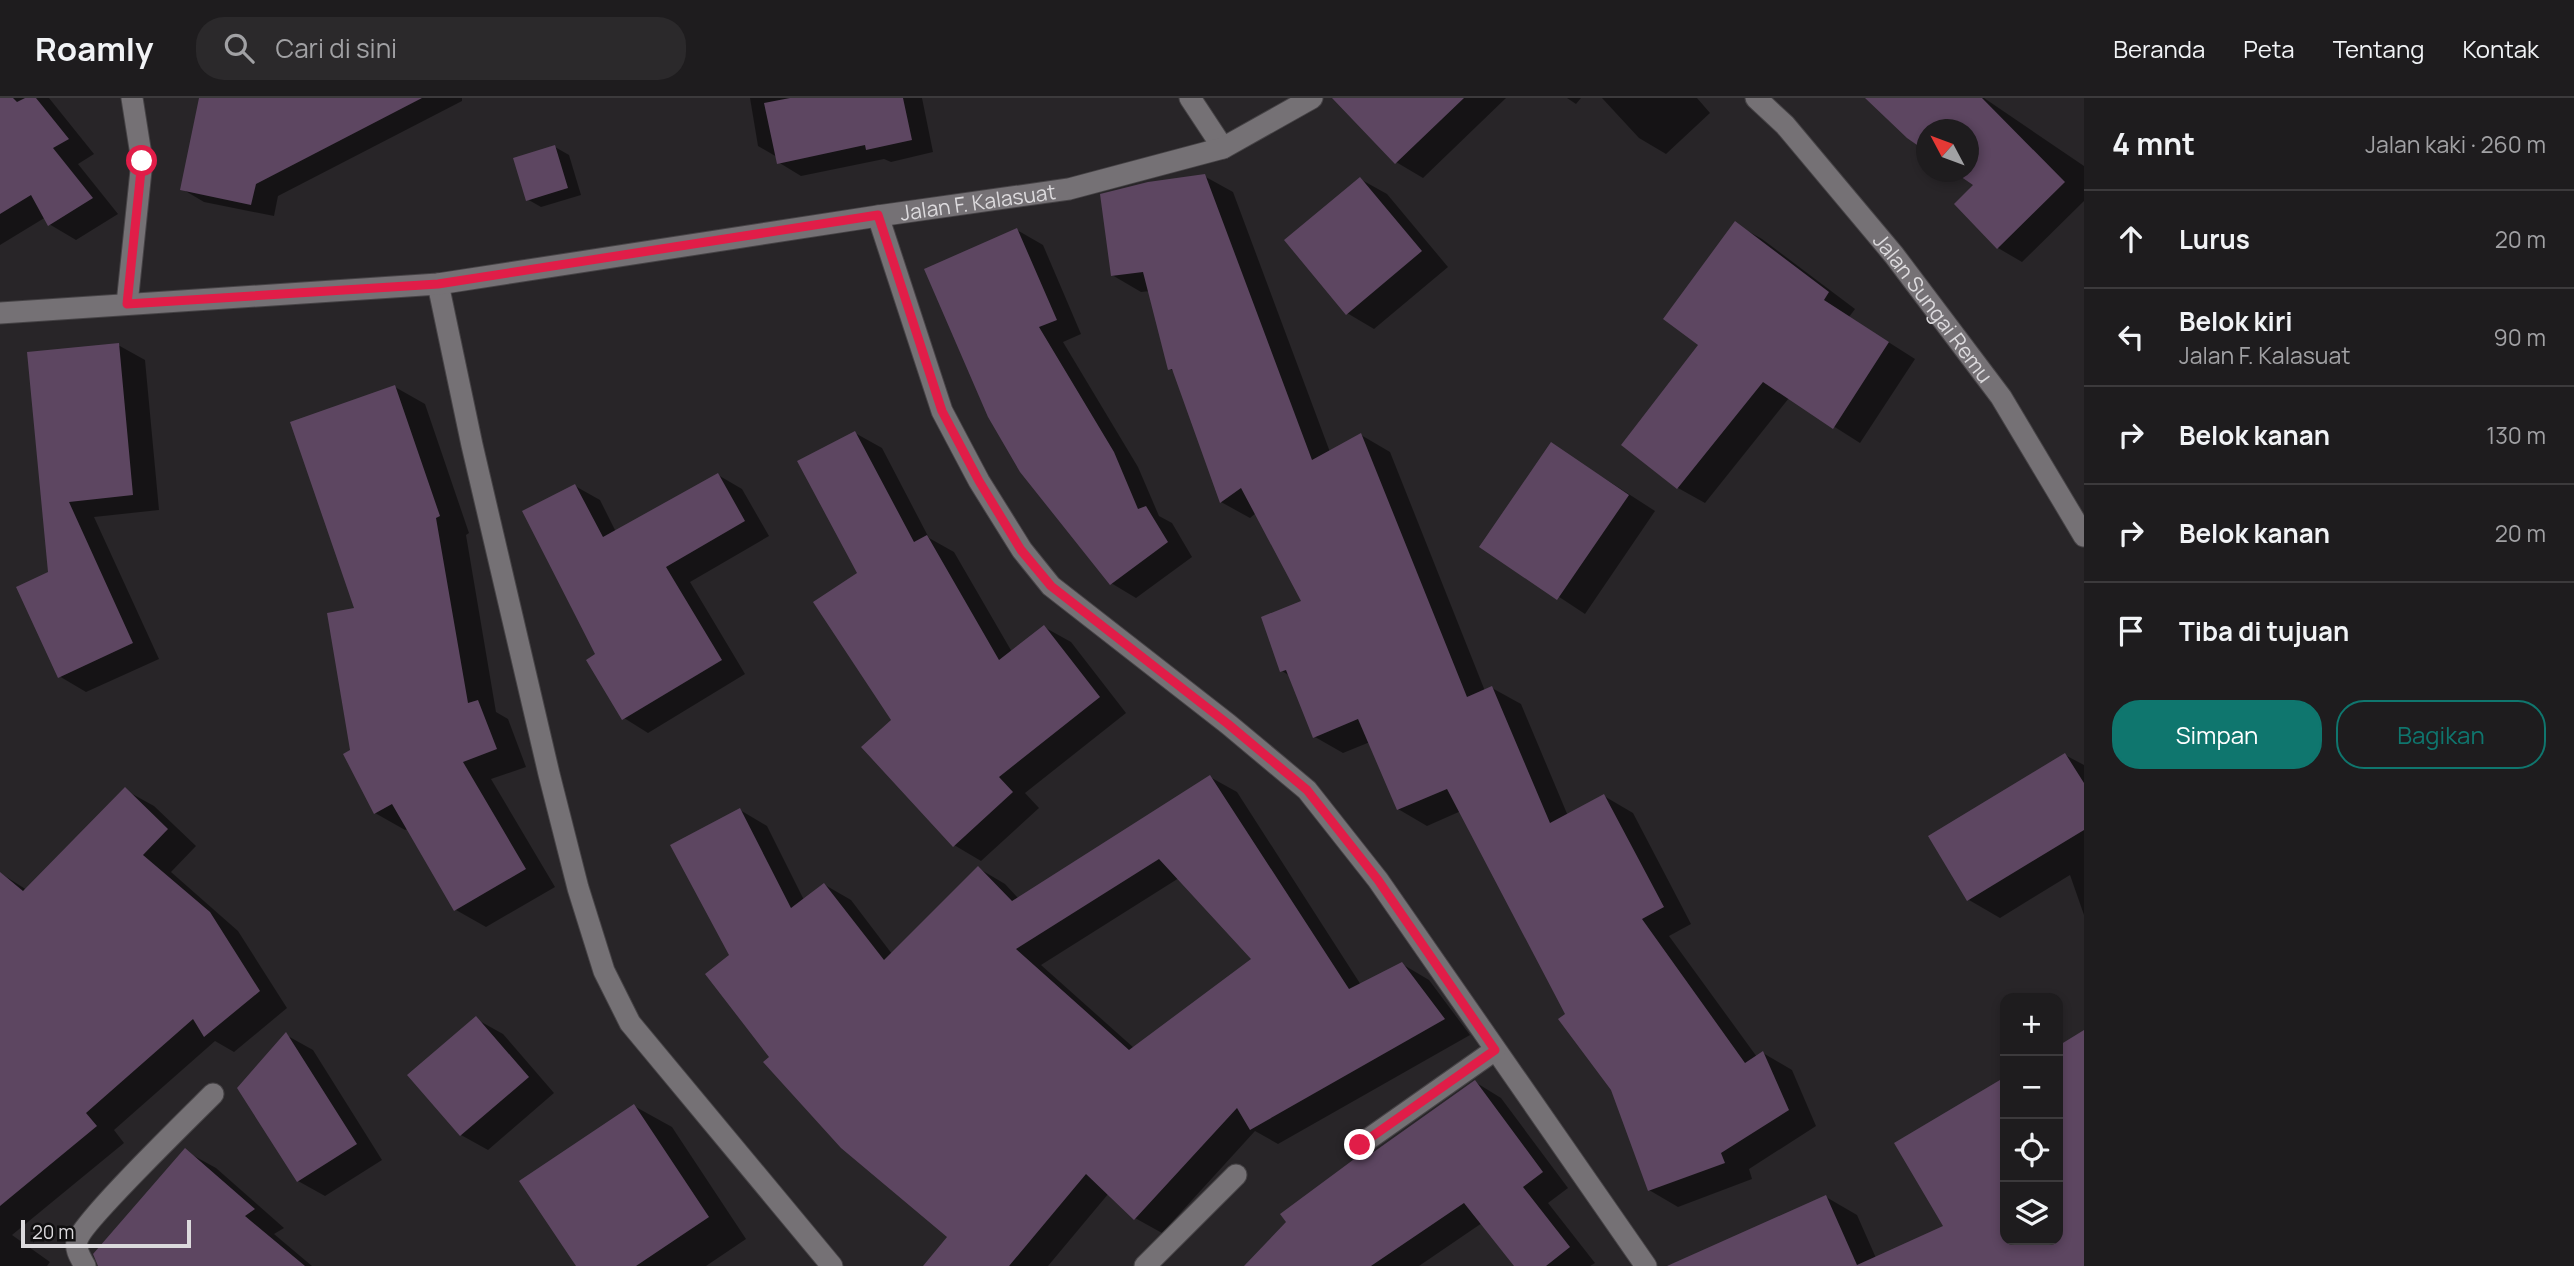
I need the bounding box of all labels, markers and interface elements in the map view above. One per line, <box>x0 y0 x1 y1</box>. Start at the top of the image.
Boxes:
search box <box>196 17 686 80</box>
text: Roamly <box>35 26 154 71</box>
icon: search <box>220 29 258 67</box>
text: Cari di sini <box>276 30 397 66</box>
text: Beranda <box>2113 32 2205 65</box>
text: Peta <box>2243 32 2295 65</box>
text: Tentang <box>2333 32 2424 65</box>
text: Kontak <box>2462 32 2539 65</box>
north arrow <box>1916 119 1979 182</box>
text: 4 mnt <box>2112 123 2195 164</box>
text: Jalan kaki · 260 m <box>2365 128 2546 160</box>
route start <box>126 145 157 176</box>
street label: Jalan F. Kalasuat <box>898 177 1057 227</box>
icon: ahead <box>2112 220 2150 258</box>
text: Lurus <box>2179 221 2250 257</box>
text: 20 m <box>2495 223 2546 255</box>
street label: Jalan Sungai Remu <box>1867 227 1999 388</box>
text: Belok kiri <box>2179 303 2293 339</box>
icon: left <box>2112 318 2150 356</box>
text: 90 m <box>2494 321 2546 353</box>
text: Jalan F. Kalasuat <box>2179 339 2351 371</box>
icon: right <box>2112 416 2150 454</box>
text: Belok kanan <box>2179 417 2330 453</box>
text: 130 m <box>2486 419 2546 451</box>
icon: right <box>2112 514 2150 552</box>
text: Belok kanan <box>2179 515 2330 551</box>
text: 20 m <box>2495 517 2546 549</box>
icon: arrive <box>2112 612 2150 650</box>
text: Tiba di tujuan <box>2179 613 2349 649</box>
button: Simpan <box>2112 700 2322 769</box>
button: Bagikan <box>2336 700 2546 769</box>
map controls <box>2000 993 2063 1245</box>
button: + <box>2000 993 2063 1056</box>
button: − <box>2000 1056 2063 1119</box>
button: locate <box>2000 1119 2063 1182</box>
route end <box>1344 1129 1375 1160</box>
button: layers <box>2000 1182 2063 1245</box>
scale bar <box>21 1217 191 1249</box>
text: 20 m <box>32 1219 74 1245</box>

